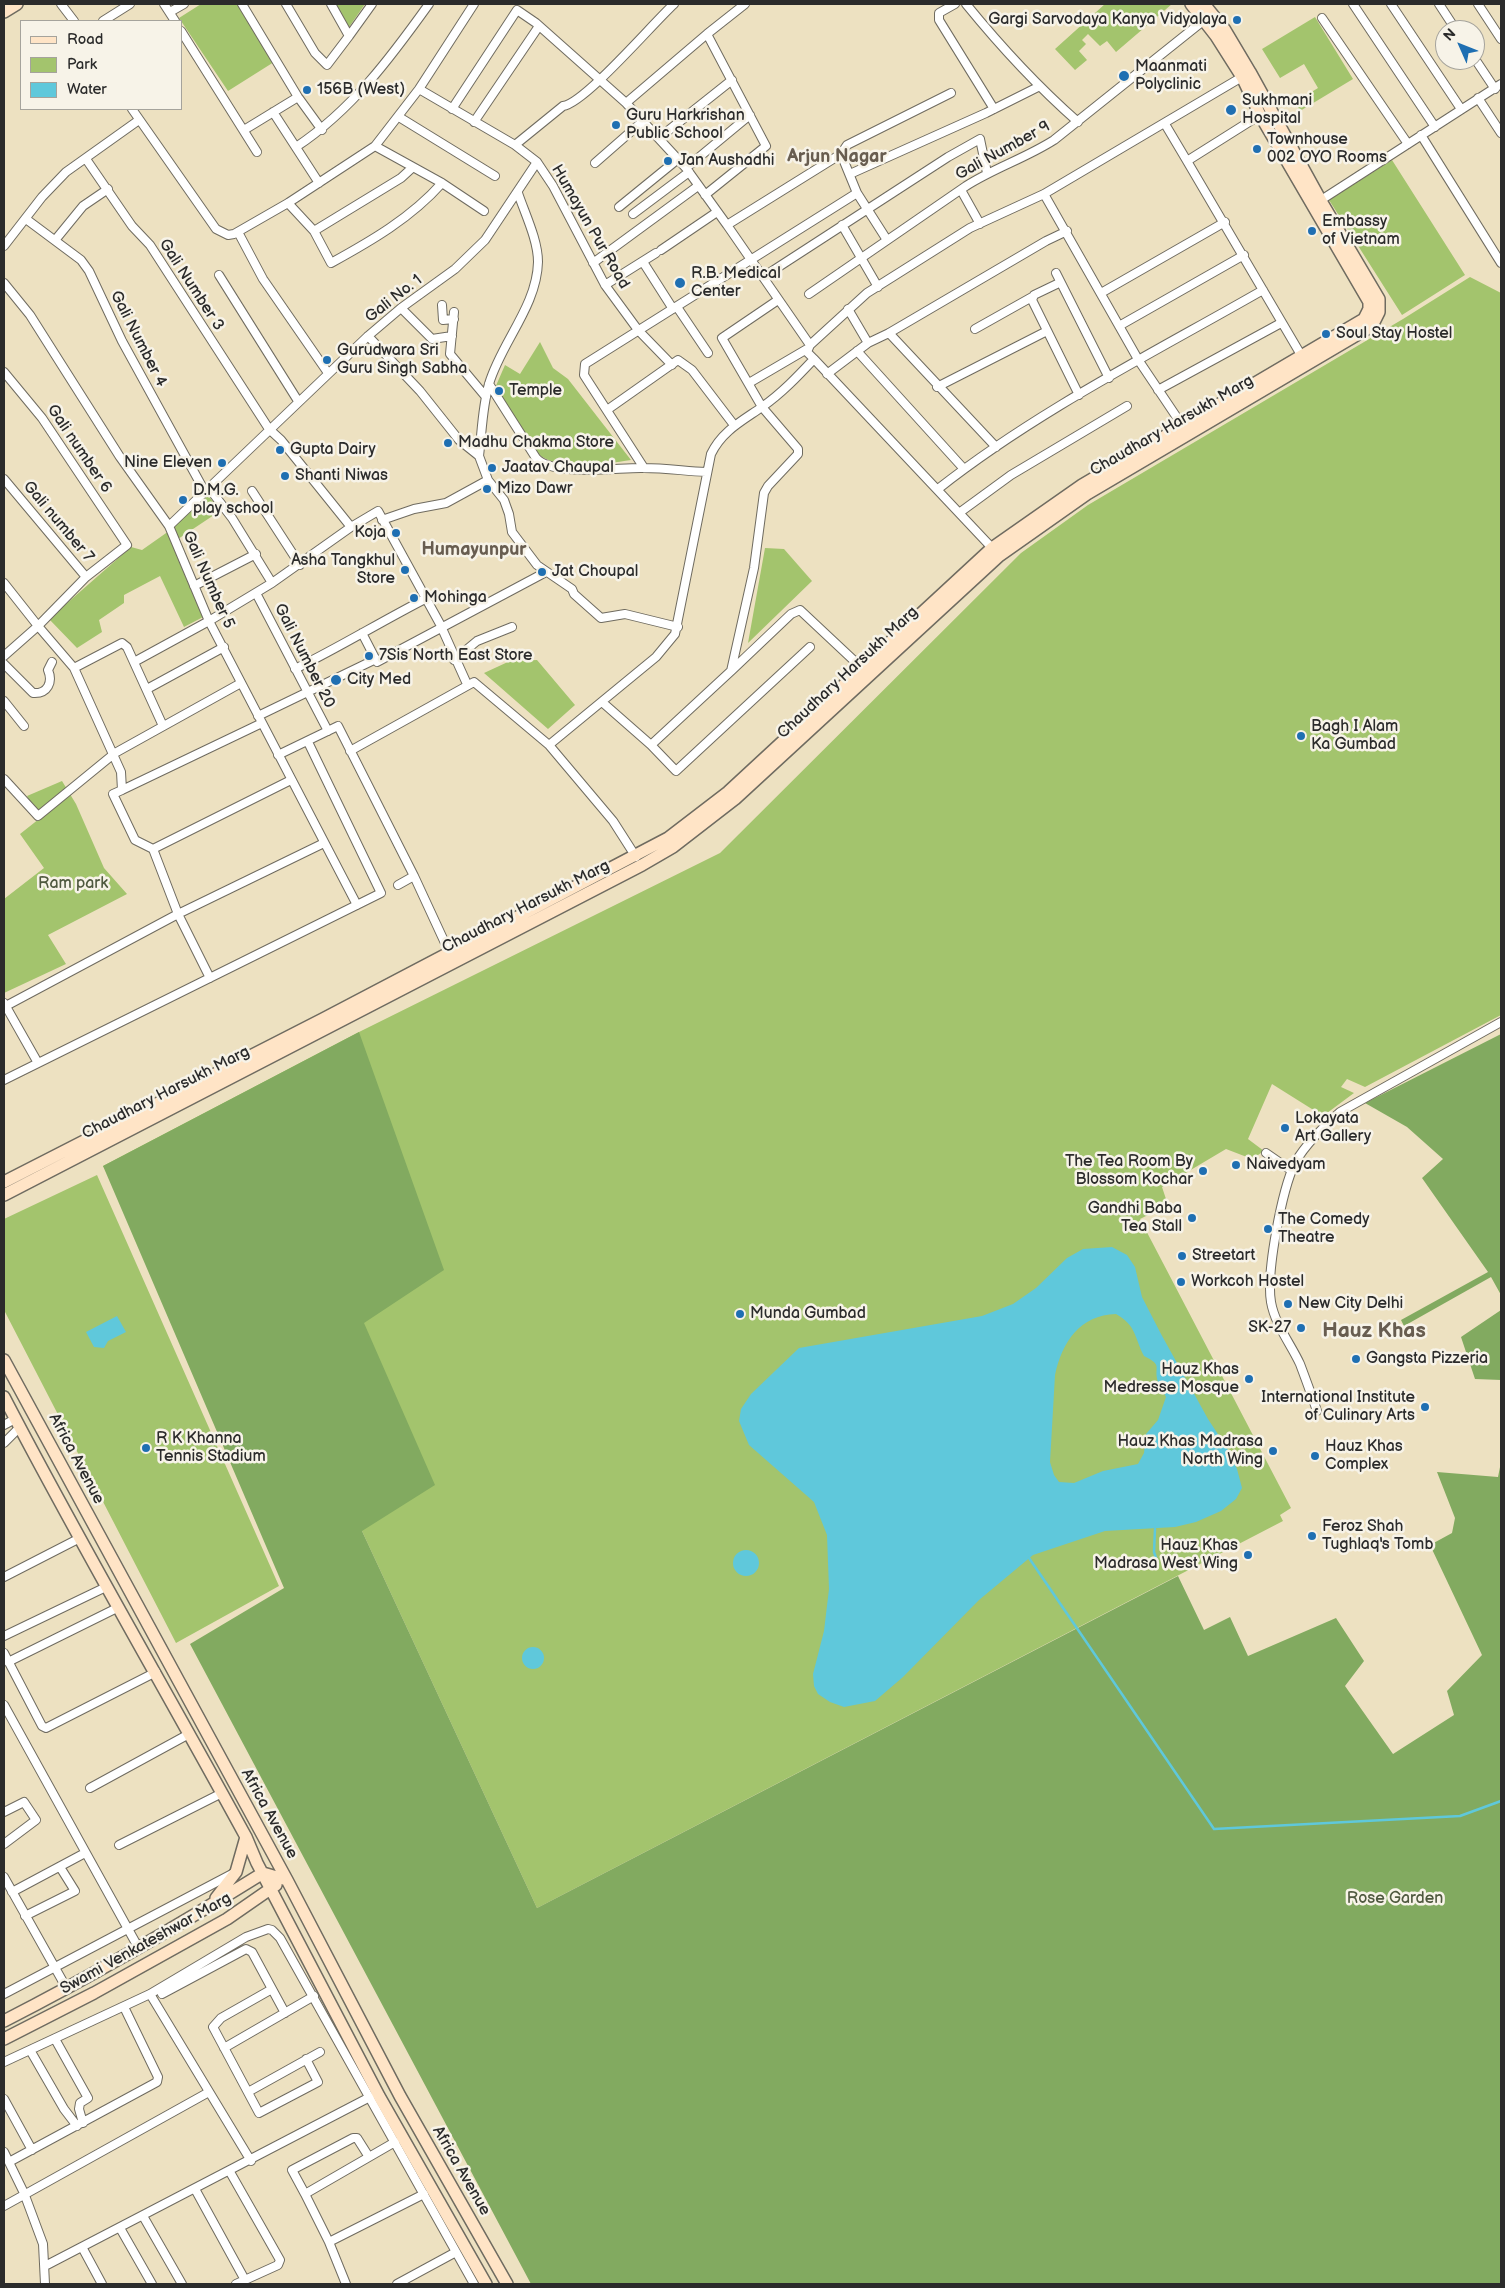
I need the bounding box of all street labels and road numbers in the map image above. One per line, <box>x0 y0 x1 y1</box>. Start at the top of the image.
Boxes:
street label: Gali Number 9 <box>952 117 1054 185</box>
street label: Humayun Pur Road <box>547 162 633 292</box>
street label: Gali Number 3 <box>154 236 228 334</box>
street label: Gali No. 1 <box>362 271 426 327</box>
street label: Gali Number 4 <box>106 288 170 390</box>
street label: Chaudhary Harsukh Marg <box>1087 371 1257 481</box>
street label: Gali number 6 <box>42 401 116 497</box>
street label: Gali number 7 <box>18 477 98 567</box>
street label: Gali Number 5 <box>178 528 238 632</box>
street label: Gali Number 20 <box>269 601 339 711</box>
street label: Chaudhary Harsukh Marg <box>774 603 922 743</box>
street label: Chaudhary Harsukh Marg <box>439 856 613 958</box>
street label: Chaudhary Harsukh Marg <box>79 1042 253 1144</box>
street label: Africa Avenue <box>44 1410 108 1508</box>
street label: Africa Avenue <box>236 1766 302 1862</box>
street label: Swami Venkateshwar Marg <box>57 1889 235 1999</box>
street label: Africa Avenue <box>428 2123 494 2219</box>

